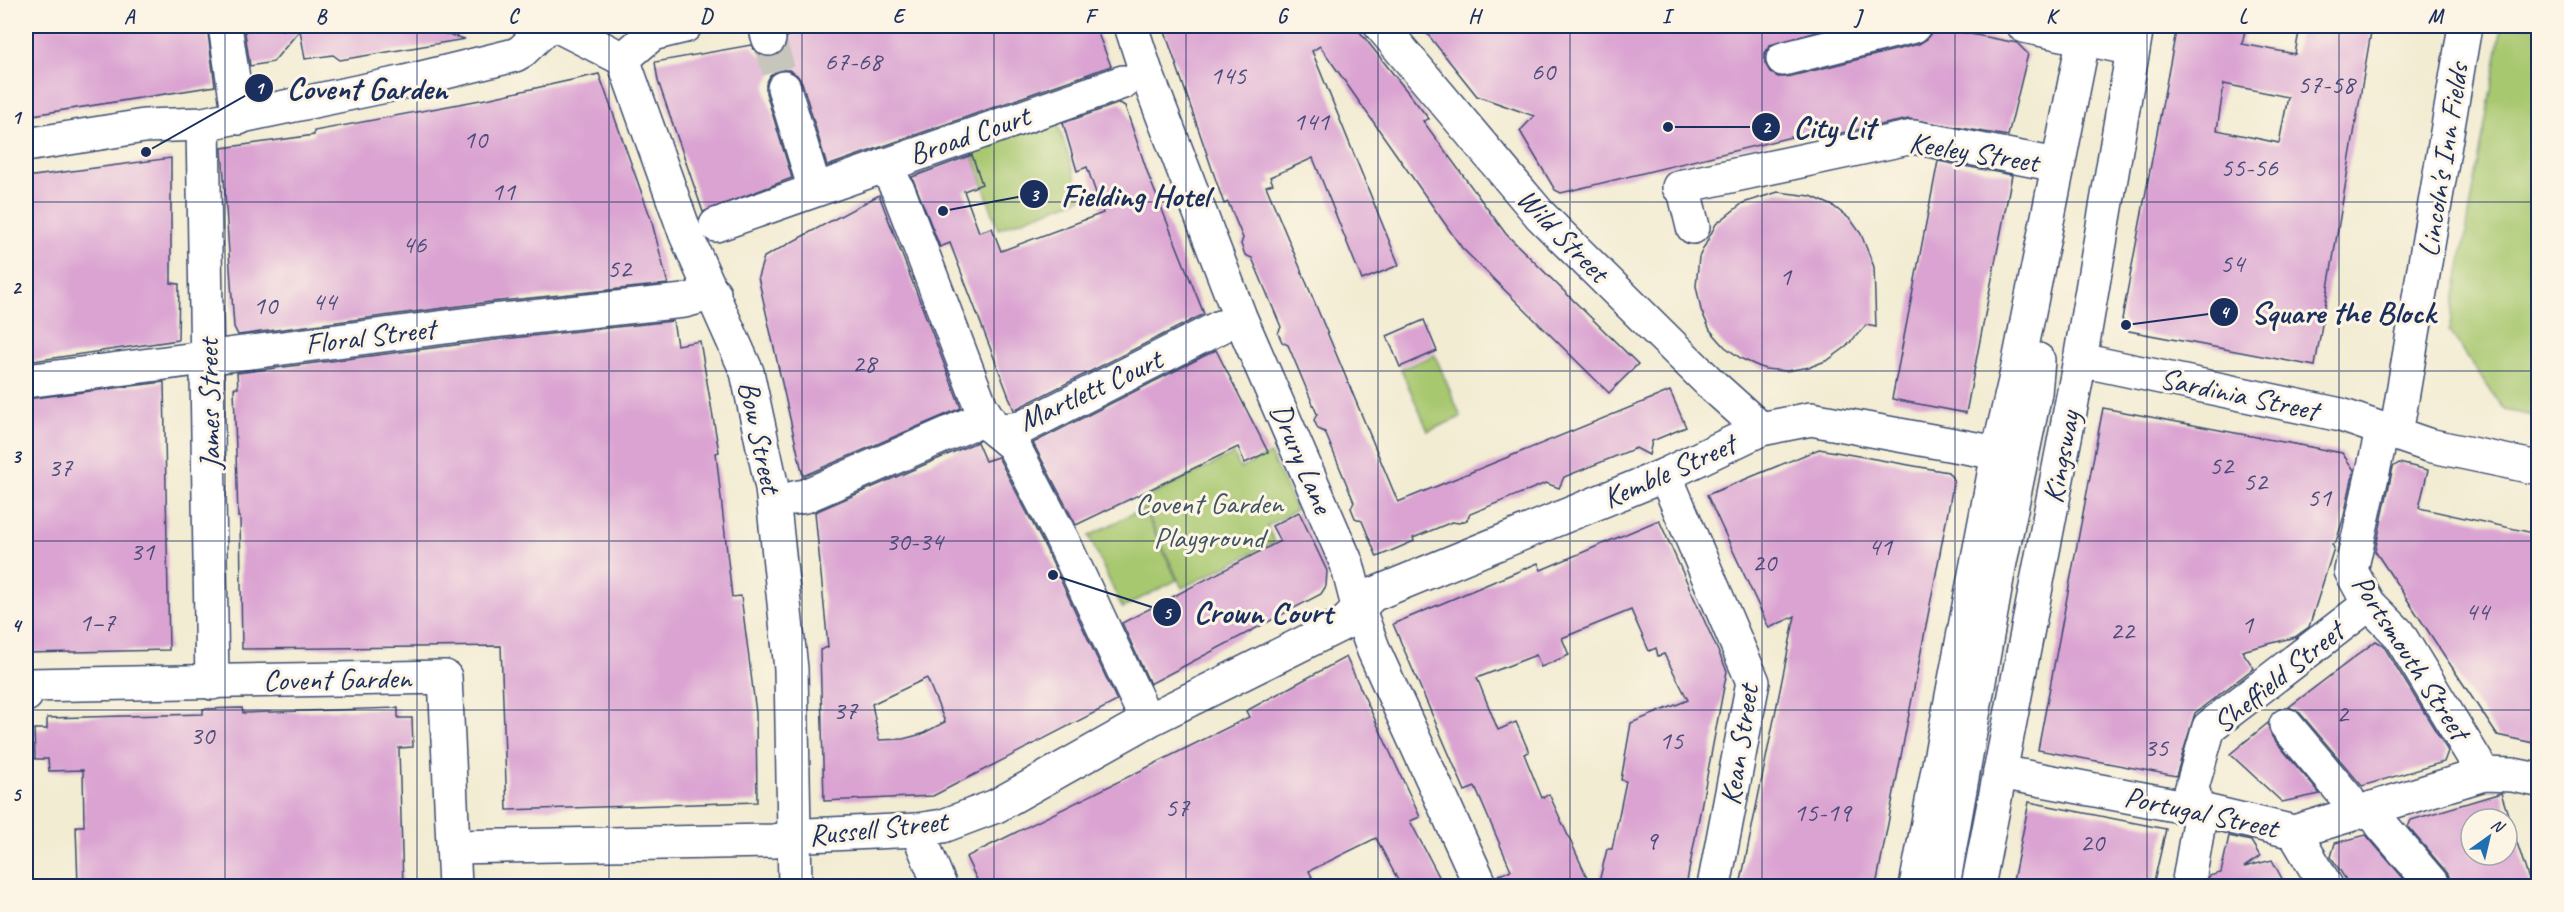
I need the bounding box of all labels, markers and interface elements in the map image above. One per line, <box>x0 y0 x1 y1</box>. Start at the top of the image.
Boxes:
text: A <box>124 4 136 29</box>
text: B <box>316 4 328 29</box>
text: C <box>508 4 520 29</box>
text: D <box>700 4 714 29</box>
text: E <box>893 4 907 29</box>
text: F <box>1085 4 1099 29</box>
text: G <box>1277 4 1290 29</box>
text: H <box>1468 4 1483 29</box>
text: I <box>1662 4 1675 29</box>
text: J <box>1853 4 1865 29</box>
text: K <box>2046 4 2060 29</box>
text: L <box>2239 4 2249 29</box>
text: M <box>2428 4 2445 29</box>
house number: 67-68 <box>824 44 885 78</box>
house number: 60 <box>1531 54 1557 88</box>
house number: 145 <box>1210 58 1248 92</box>
street label: Lincoln's Inn Fields <box>2409 58 2477 260</box>
callout: Covent Garden <box>244 63 459 113</box>
house number: 57-58 <box>2297 67 2358 101</box>
text: Covent Garden <box>287 68 449 109</box>
text: 1 <box>255 77 265 99</box>
street label: Broad Court <box>904 96 1037 173</box>
callout: City Lit <box>1751 102 1887 152</box>
house number: 141 <box>1293 104 1331 138</box>
text: 1 <box>12 105 23 130</box>
text: City Lit <box>1793 107 1879 148</box>
text: 2 <box>1762 116 1772 138</box>
house number: 10 <box>463 122 489 156</box>
street label: Keeley Street <box>1907 123 2044 181</box>
house number: 55-56 <box>2220 150 2279 184</box>
callout: Fielding Hotel <box>1019 169 1221 219</box>
house number: 11 <box>491 174 517 208</box>
text: Fielding Hotel <box>1061 175 1215 216</box>
street label: Wild Street <box>1509 180 1619 292</box>
text: 3 <box>1030 184 1040 206</box>
house number: 46 <box>402 227 427 261</box>
house number: 54 <box>2220 246 2247 280</box>
house number: 52 <box>607 251 633 285</box>
house number: 1 <box>1779 259 1793 293</box>
text: 2 <box>12 275 23 300</box>
house number: 44 <box>312 284 339 318</box>
callout: Square the Block <box>2209 287 2447 337</box>
house number: 10 <box>253 288 279 322</box>
text: Square the Block <box>2251 292 2438 333</box>
text: 4 <box>2220 301 2230 323</box>
street label: Floral Street <box>303 309 441 363</box>
street label: James Street <box>189 335 229 472</box>
street label: Martlett Court <box>1012 339 1171 440</box>
house number: 28 <box>852 346 879 380</box>
street label: Sardinia Street <box>2157 359 2325 430</box>
street label: Bow Street <box>730 378 791 499</box>
street label: Drury Lane <box>1262 397 1343 521</box>
street label: Kingsway <box>2033 406 2089 506</box>
street label: Kemble Street <box>1597 423 1745 517</box>
text: 3 <box>12 444 23 469</box>
house number: 52 <box>2209 448 2235 482</box>
house number: 37 <box>48 450 74 484</box>
house number: 52 <box>2243 464 2269 498</box>
house number: 51 <box>2307 480 2333 514</box>
park label: Covent Garden Playground <box>1135 484 1285 556</box>
house number: 30-34 <box>885 524 946 558</box>
house number: 41 <box>1868 529 1894 563</box>
house number: 31 <box>130 534 156 568</box>
house number: 20 <box>1752 545 1778 579</box>
street label: Portsmouth Street <box>2344 567 2481 750</box>
callout: Crown Court <box>1152 587 1344 637</box>
text: Crown Court <box>1194 592 1336 633</box>
house number: 44 <box>2465 594 2492 628</box>
text: 5 <box>1163 602 1173 624</box>
house number: 1–7 <box>79 605 117 639</box>
house number: 1 <box>2241 607 2255 641</box>
street label: Sheffield Street <box>2205 610 2354 741</box>
text: 4 <box>12 613 24 638</box>
house number: 22 <box>2110 613 2136 647</box>
street label: Covent Garden <box>263 659 413 699</box>
street label: Kean Street <box>1711 679 1768 808</box>
house number: 37 <box>833 693 859 727</box>
house number: 2 <box>2336 696 2350 730</box>
house number: 30 <box>190 718 216 752</box>
house number: 15 <box>1659 723 1685 757</box>
house number: 35 <box>2144 730 2170 764</box>
street label: Portugal Street <box>2121 777 2284 847</box>
text: 5 <box>12 782 23 807</box>
house number: 57 <box>1165 790 1191 824</box>
house number: 15-19 <box>1793 795 1853 829</box>
street label: Russell Street <box>807 802 952 854</box>
north arrow <box>2459 807 2519 867</box>
text: N <box>2487 814 2509 838</box>
house number: 9 <box>1645 823 1659 857</box>
house number: 20 <box>2080 825 2106 859</box>

